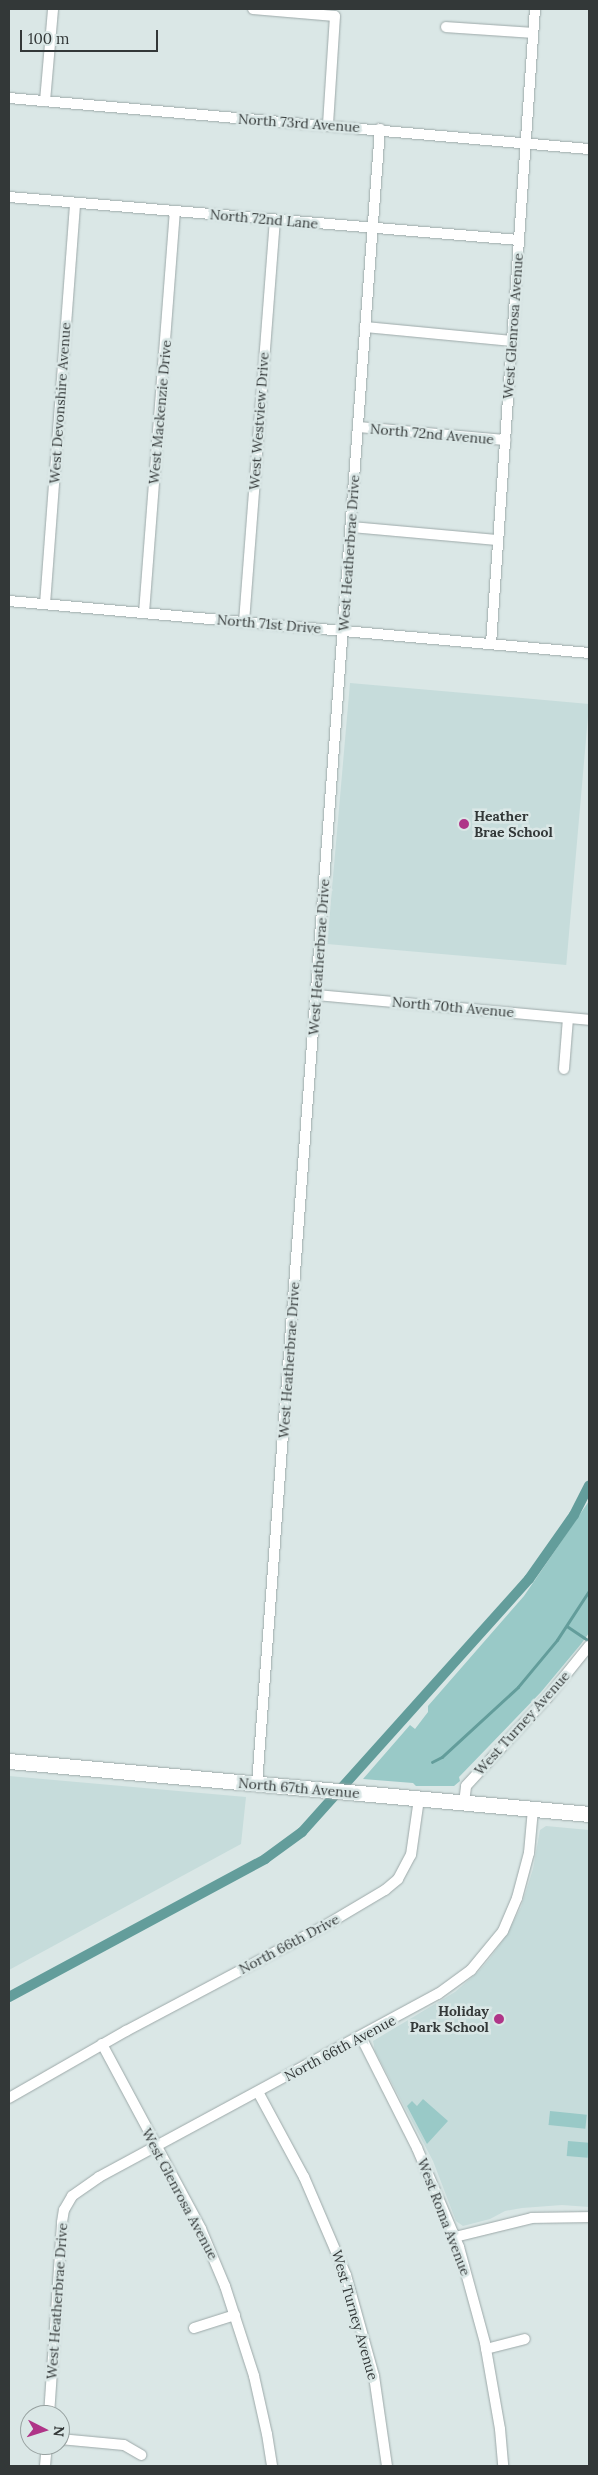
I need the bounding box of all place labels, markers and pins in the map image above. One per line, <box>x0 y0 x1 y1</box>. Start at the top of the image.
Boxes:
place label: Heather Brae School <box>474 808 553 840</box>
marker: Heather Brae School <box>458 818 470 830</box>
place label: Holiday Park School <box>410 2003 489 2035</box>
marker: Holiday Park School <box>493 2013 505 2025</box>

